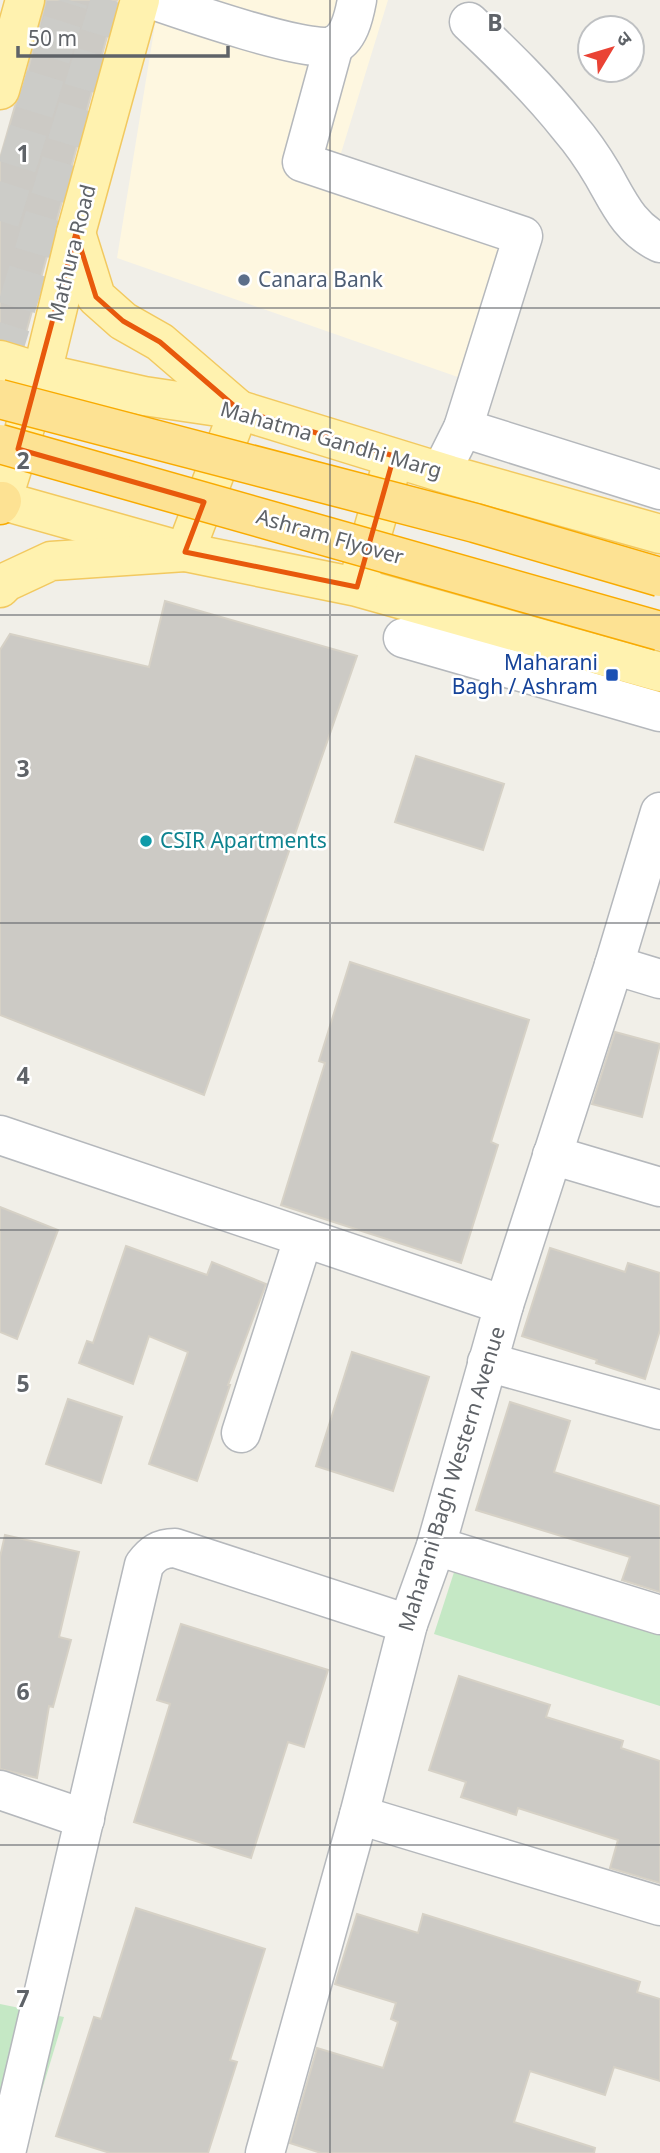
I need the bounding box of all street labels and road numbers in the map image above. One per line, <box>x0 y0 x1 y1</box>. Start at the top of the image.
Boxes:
street label: Mathura Road <box>40 181 102 324</box>
street label: Mahatma Gandhi Marg <box>217 394 445 484</box>
street label: Ashram Flyover <box>253 502 408 571</box>
street label: Maharani Bagh Western Avenue <box>391 1323 511 1635</box>

